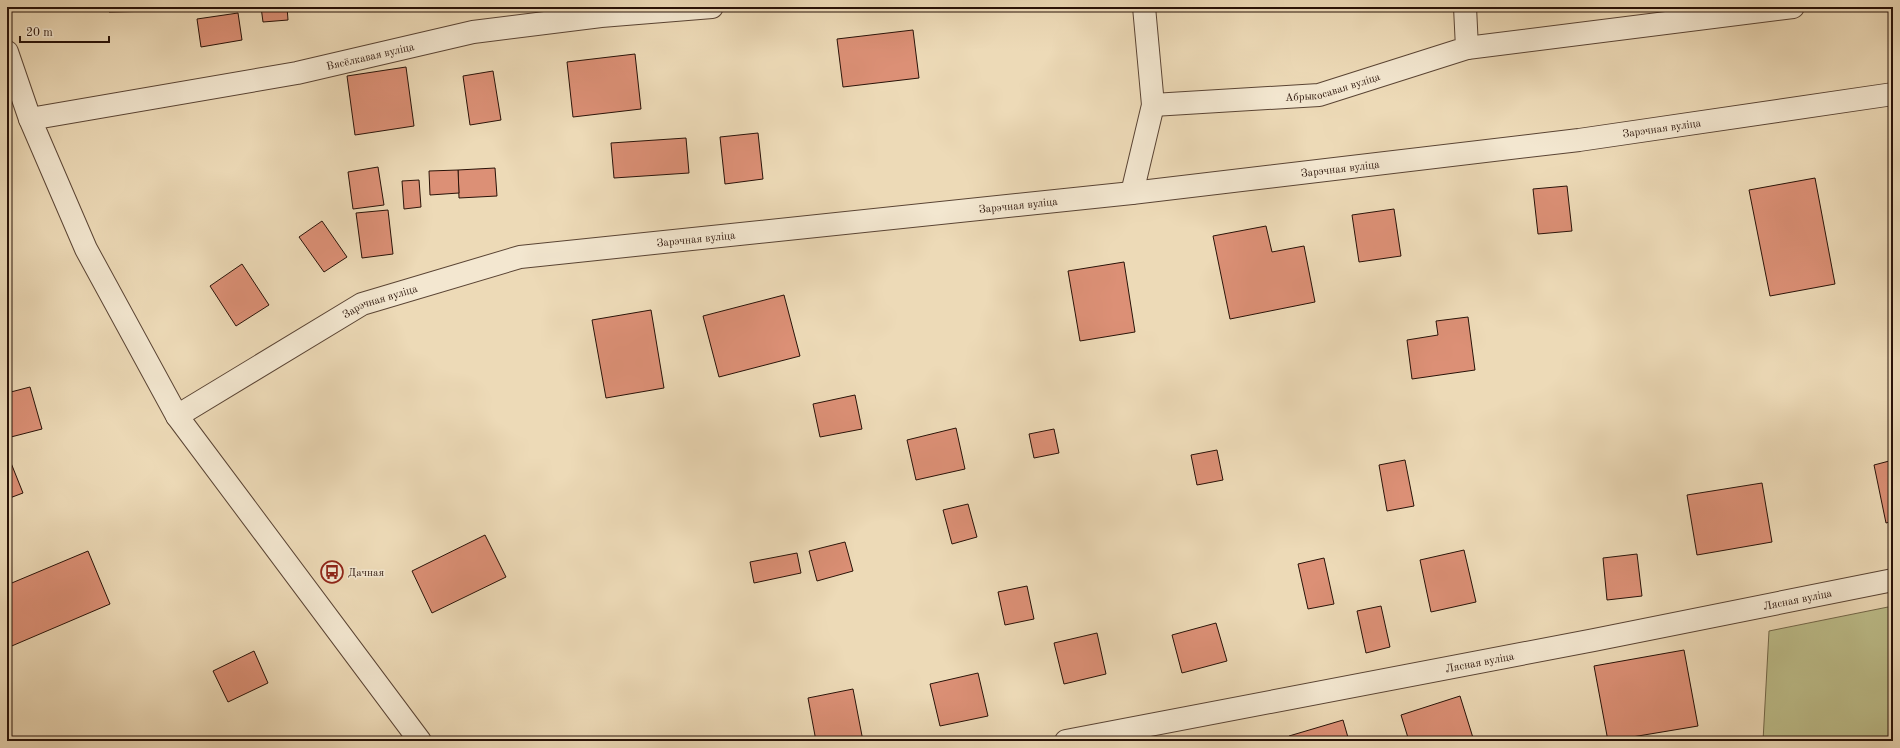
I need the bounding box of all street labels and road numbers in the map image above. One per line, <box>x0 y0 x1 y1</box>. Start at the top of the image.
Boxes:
street label: Вясёлкавая вуліца <box>325 42 416 73</box>
street label: Абрыкосавая вуліца <box>1285 72 1382 104</box>
street label: Зарэчная вуліца <box>1622 118 1702 141</box>
street label: Зарэчная вуліца <box>1300 160 1381 180</box>
street label: Зарэчная вуліца <box>978 197 1059 216</box>
street label: Зарэчная вуліца <box>656 230 737 250</box>
street label: Зарэчная вуліца <box>341 284 420 321</box>
street label: Лясная вуліца <box>1762 588 1834 613</box>
street label: Лясная вуліца <box>1444 651 1516 675</box>

